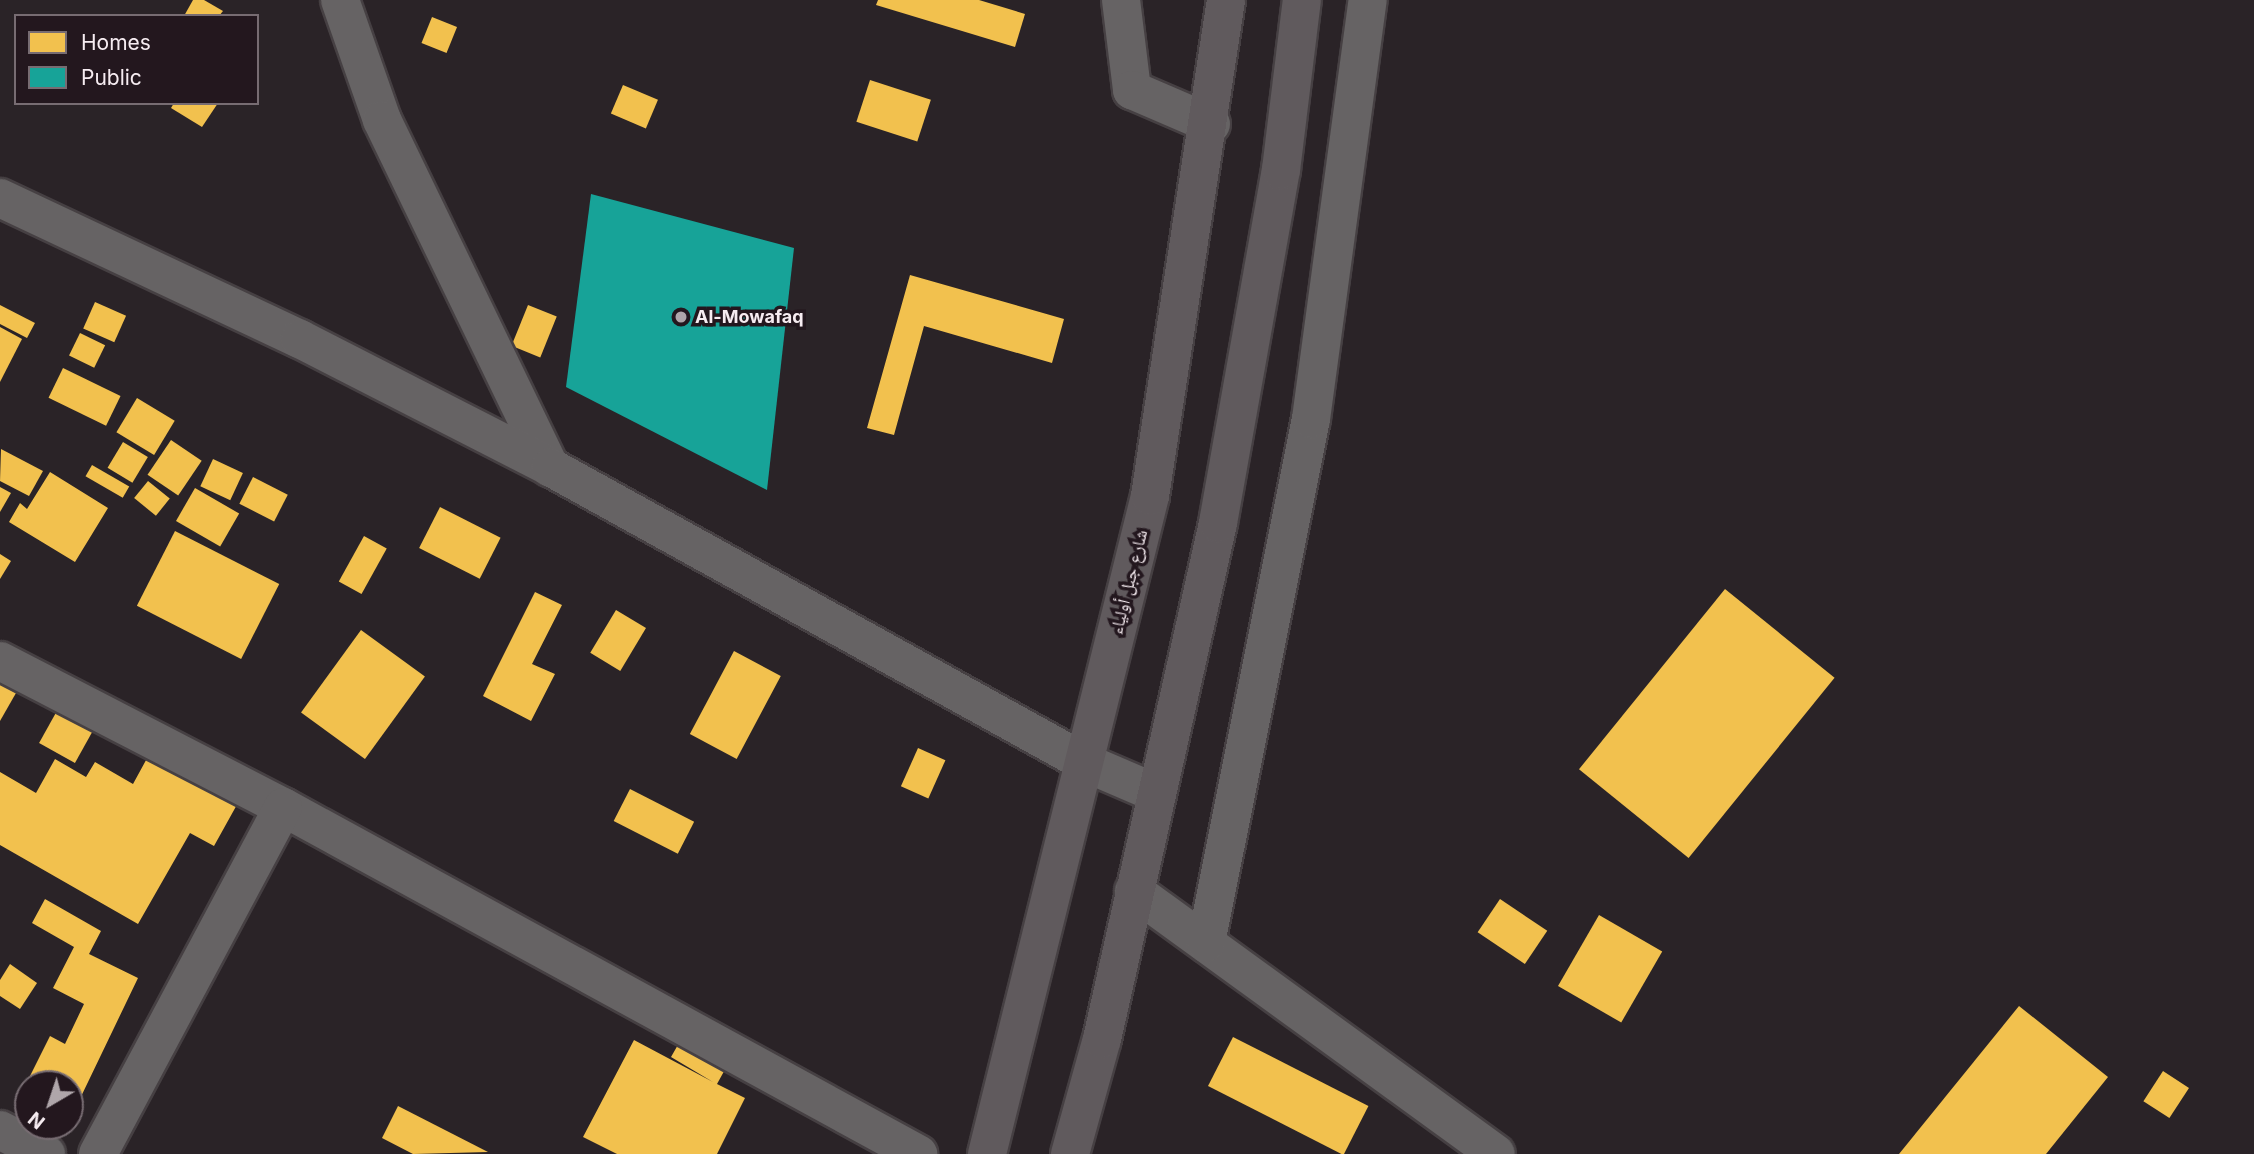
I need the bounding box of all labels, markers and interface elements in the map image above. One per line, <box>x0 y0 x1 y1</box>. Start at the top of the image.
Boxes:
legend <box>14 14 259 105</box>
text: Homes <box>81 30 151 55</box>
text: Public <box>81 65 142 90</box>
place label: Al-Mowafaq <box>695 306 804 328</box>
marker: Al-Mowafaq <box>673 309 689 325</box>
street label: شارع جبل أولياء <box>1106 527 1152 637</box>
north arrow <box>14 1070 84 1140</box>
text: N <box>24 1107 50 1134</box>

